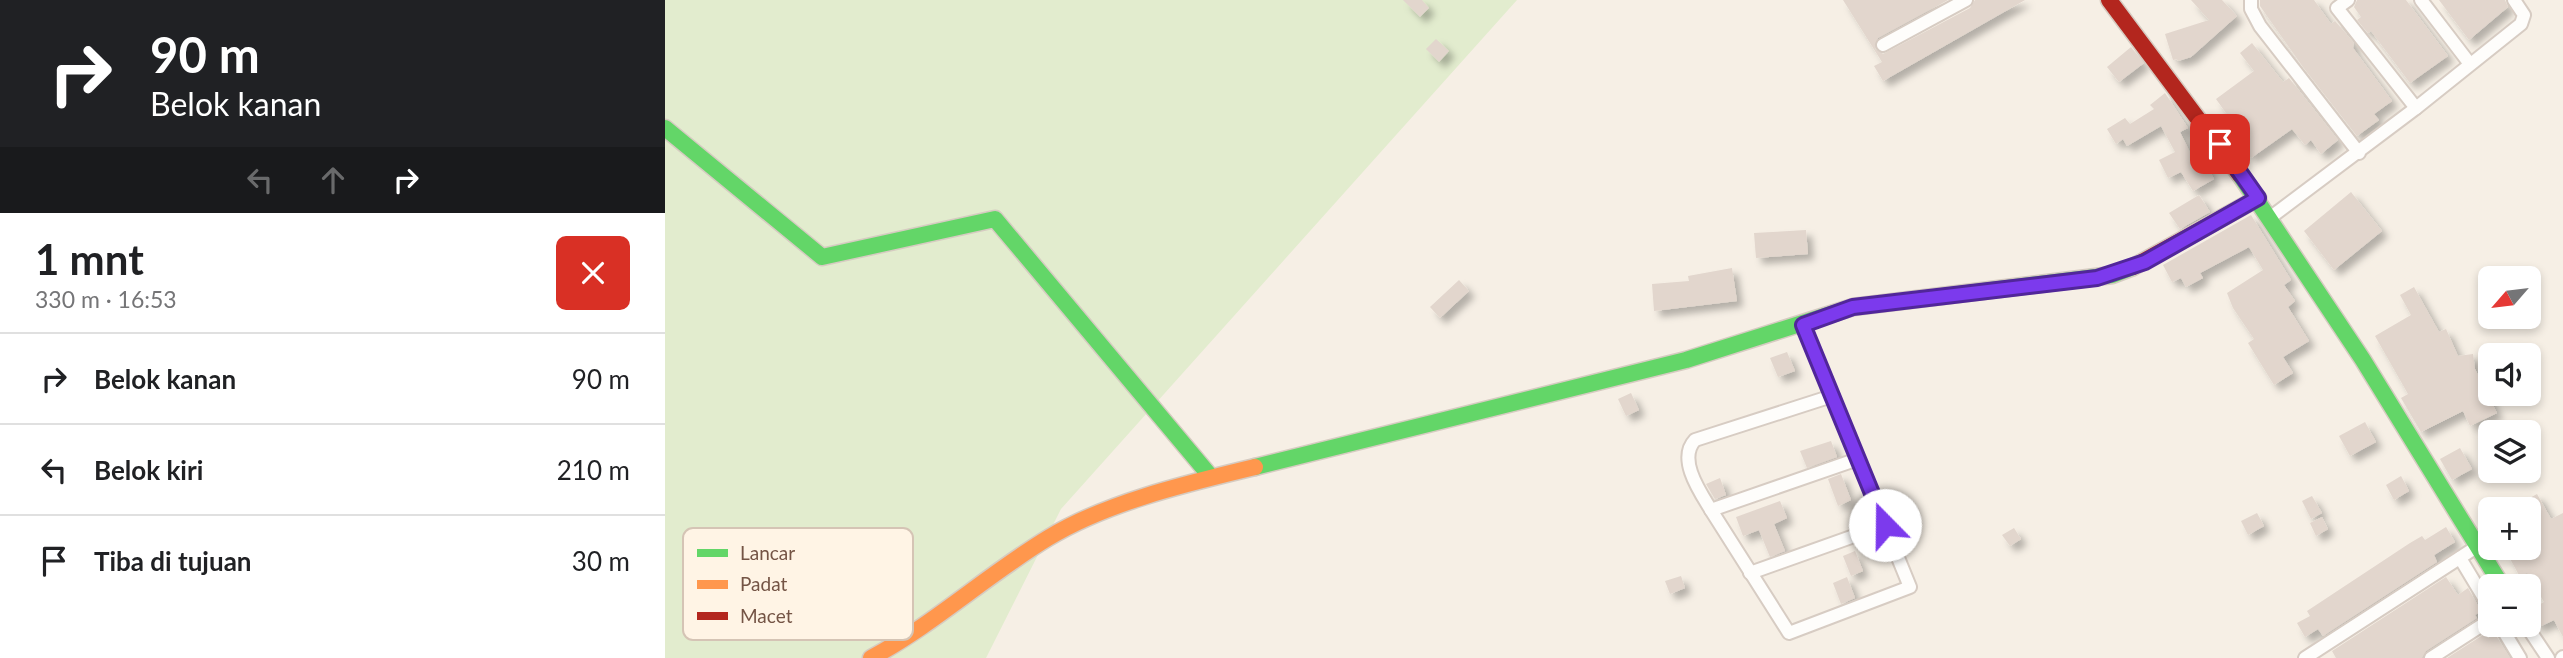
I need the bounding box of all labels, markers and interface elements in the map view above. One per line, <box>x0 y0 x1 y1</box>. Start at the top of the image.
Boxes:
text: 90 m <box>150 25 260 83</box>
icon: right <box>35 28 126 119</box>
text: Belok kanan <box>150 84 321 123</box>
pin <box>2190 114 2250 174</box>
icon: arrive <box>2201 125 2239 163</box>
icon: left <box>241 161 279 199</box>
icon: ahead <box>314 161 352 199</box>
icon: right <box>387 161 425 199</box>
text: 1 mnt <box>35 234 144 284</box>
button: close <box>556 236 630 310</box>
north arrow <box>2478 266 2541 329</box>
map controls <box>2478 266 2541 637</box>
text: 330 m · 16:53 <box>35 285 177 313</box>
button: sound <box>2478 343 2541 406</box>
icon: right <box>35 360 73 398</box>
text: Belok kanan <box>94 363 236 395</box>
text: 90 m <box>572 363 630 395</box>
button: layers <box>2478 420 2541 483</box>
icon: left <box>35 451 73 489</box>
text: Belok kiri <box>94 454 203 486</box>
text: 210 m <box>557 454 630 486</box>
position arrow <box>1848 488 1922 562</box>
button: + <box>2478 497 2541 560</box>
legend <box>683 528 913 640</box>
text: Lancar <box>740 541 795 564</box>
icon: arrive <box>35 542 73 580</box>
text: Tiba di tujuan <box>94 545 252 577</box>
text: 30 m <box>572 545 630 577</box>
text: Padat <box>740 572 788 595</box>
button: − <box>2478 574 2541 637</box>
text: Macet <box>740 604 793 627</box>

